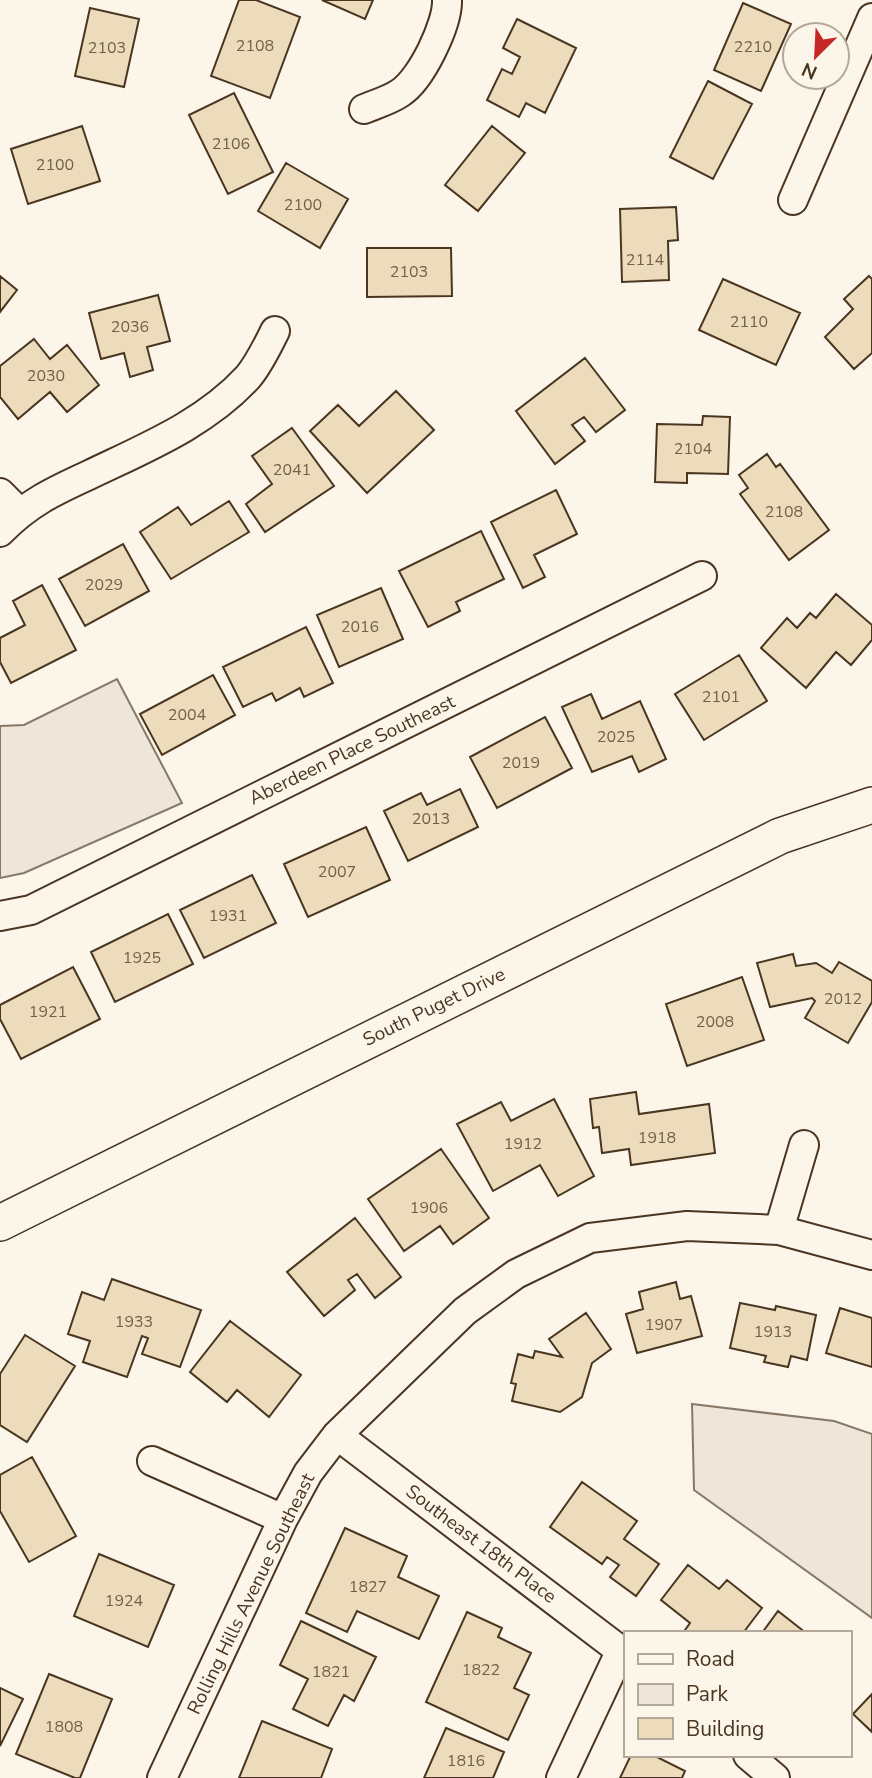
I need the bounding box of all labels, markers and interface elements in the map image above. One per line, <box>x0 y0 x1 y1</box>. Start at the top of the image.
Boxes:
north arrow <box>781 21 851 91</box>
house number: 2108 <box>236 35 274 57</box>
house number: 2210 <box>734 36 772 58</box>
house number: 2103 <box>88 37 126 59</box>
text: N <box>798 56 821 85</box>
house number: 2106 <box>212 133 250 155</box>
house number: 2100 <box>36 154 74 176</box>
house number: 2100 <box>284 194 322 216</box>
house number: 2114 <box>626 249 665 271</box>
house number: 2103 <box>390 261 428 283</box>
house number: 2110 <box>730 311 768 333</box>
house number: 2036 <box>111 316 149 338</box>
house number: 2030 <box>27 365 65 387</box>
house number: 2104 <box>674 438 713 460</box>
house number: 2041 <box>273 459 311 481</box>
house number: 2108 <box>765 501 803 523</box>
house number: 2029 <box>85 574 123 596</box>
house number: 2016 <box>341 616 379 638</box>
house number: 2101 <box>702 686 740 708</box>
street label: Aberdeen Place Southeast <box>245 689 460 811</box>
house number: 2004 <box>168 704 207 726</box>
house number: 2025 <box>597 726 635 748</box>
house number: 2019 <box>502 752 540 774</box>
house number: 2013 <box>412 808 450 830</box>
house number: 2007 <box>318 861 356 883</box>
house number: 1931 <box>209 905 247 927</box>
house number: 1925 <box>123 947 161 969</box>
street label: South Puget Drive <box>358 961 510 1053</box>
house number: 2012 <box>824 988 862 1010</box>
house number: 1921 <box>29 1001 67 1023</box>
house number: 2008 <box>696 1011 734 1033</box>
house number: 1918 <box>638 1127 676 1149</box>
house number: 1912 <box>504 1133 542 1155</box>
house number: 1906 <box>410 1197 448 1219</box>
house number: 1933 <box>115 1311 153 1333</box>
house number: 1907 <box>645 1314 683 1336</box>
house number: 1913 <box>754 1321 792 1343</box>
street label: Rolling Hills Avenue Southeast <box>181 1469 321 1719</box>
street label: Southeast 18th Place <box>400 1479 562 1609</box>
house number: 1827 <box>349 1576 387 1598</box>
house number: 1924 <box>105 1590 144 1612</box>
legend <box>624 1631 851 1757</box>
text: Road <box>686 1645 735 1673</box>
house number: 1822 <box>462 1659 500 1681</box>
house number: 1821 <box>312 1661 350 1683</box>
text: Park <box>686 1680 728 1708</box>
text: Building <box>686 1715 764 1743</box>
house number: 1808 <box>45 1716 83 1738</box>
house number: 1816 <box>447 1750 485 1772</box>

